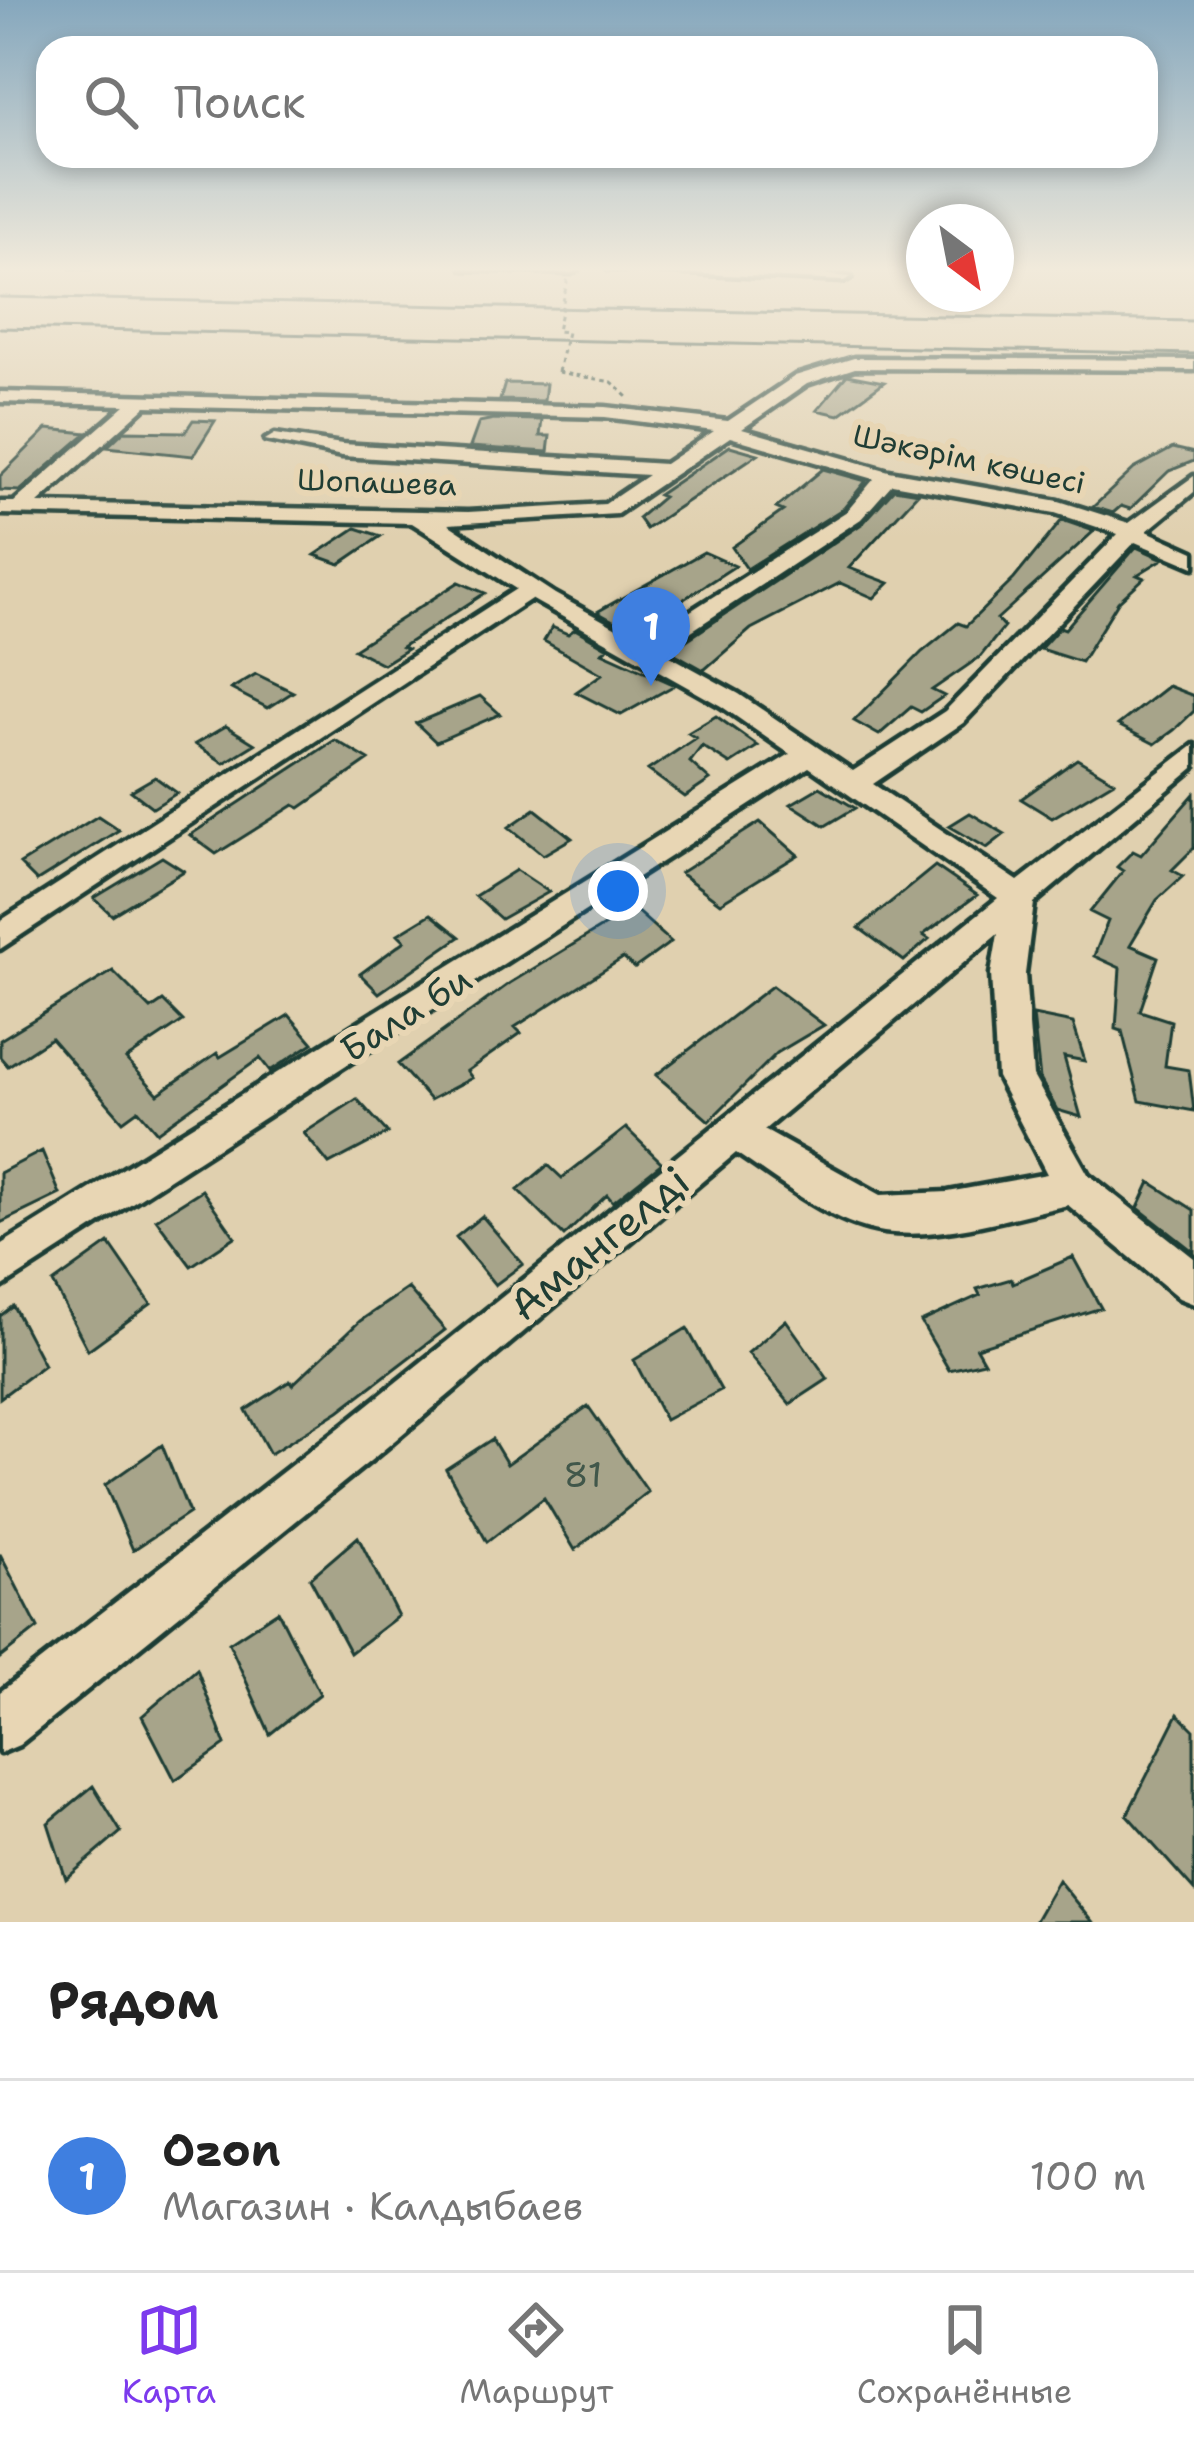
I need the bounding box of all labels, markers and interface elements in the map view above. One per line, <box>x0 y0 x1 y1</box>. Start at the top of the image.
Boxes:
search box <box>36 36 1158 168</box>
icon: search <box>78 69 144 135</box>
text: Поиск <box>174 72 305 132</box>
north arrow <box>906 204 1014 312</box>
street label: Шәкәрім көшесі <box>849 414 1089 504</box>
street label: Шопашева <box>296 459 458 505</box>
pin: 1 <box>612 587 690 686</box>
your location <box>588 861 648 921</box>
street label: Бала би <box>331 955 481 1073</box>
street label: Амангелді <box>497 1153 701 1333</box>
house number: 81 <box>564 1450 602 1499</box>
text: Рядом <box>48 1966 219 2034</box>
text: Ozon <box>162 2120 281 2180</box>
text: 1 <box>78 2150 96 2202</box>
text: 100 m <box>1030 2150 1146 2202</box>
text: Магазин · Калдыбаев <box>162 2180 583 2232</box>
tab: Карта <box>122 2297 216 2414</box>
tab: Маршрут <box>459 2297 613 2414</box>
tab: Сохранённые <box>857 2297 1072 2414</box>

